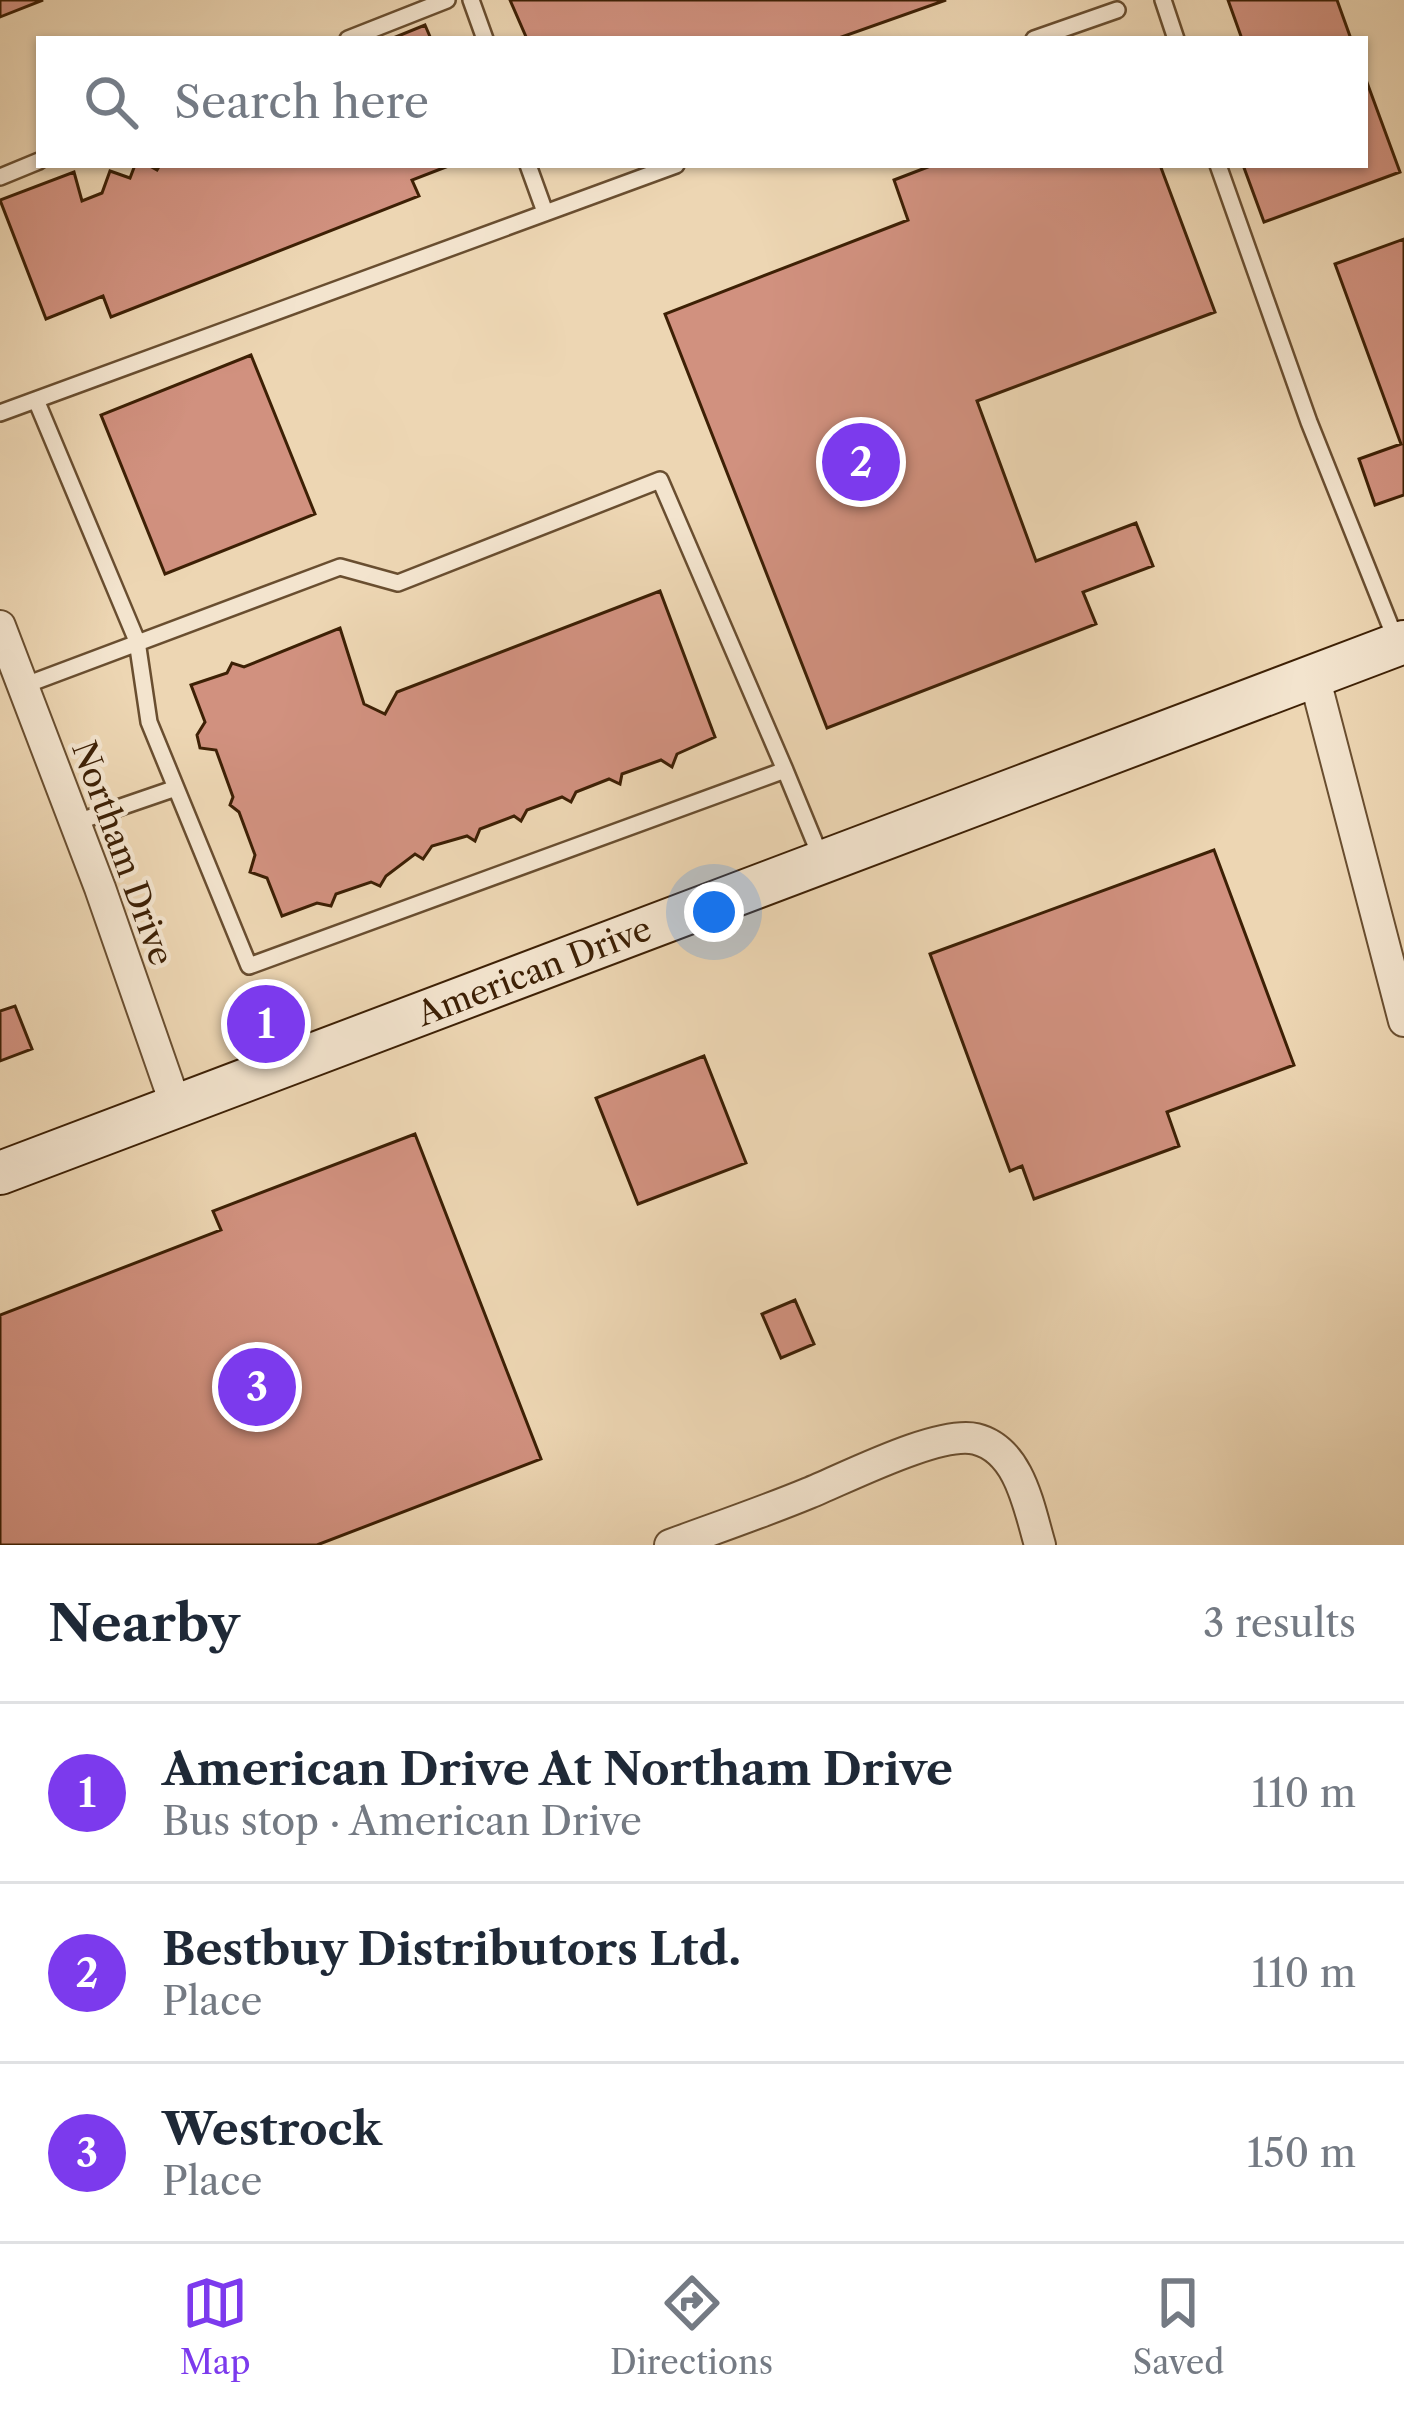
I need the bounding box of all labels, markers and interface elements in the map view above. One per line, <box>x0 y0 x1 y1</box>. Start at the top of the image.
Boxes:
search box <box>36 36 1368 168</box>
icon: search <box>78 69 144 135</box>
text: Search here <box>174 74 429 130</box>
pin: 2 <box>822 417 900 507</box>
street label: Northam Drive <box>63 735 182 971</box>
your location <box>684 882 744 942</box>
street label: American Drive <box>410 908 657 1035</box>
pin: 1 <box>227 979 305 1069</box>
pin: 3 <box>218 1342 296 1432</box>
text: Nearby <box>48 1592 240 1654</box>
text: 3 results <box>1203 1599 1356 1647</box>
text: American Drive At Northam Drive <box>162 1741 953 1797</box>
text: 1 <box>78 1769 96 1817</box>
text: 110 m <box>1252 1769 1356 1817</box>
text: Bus stop · American Drive <box>162 1797 642 1845</box>
text: Bestbuy Distributors Ltd. <box>162 1921 741 1977</box>
text: 2 <box>75 1949 99 1997</box>
text: 110 m <box>1252 1949 1356 1997</box>
text: Place <box>162 1977 262 2025</box>
text: Westrock <box>162 2101 382 2157</box>
text: 3 <box>76 2129 98 2177</box>
text: 150 m <box>1247 2129 1356 2177</box>
text: Place <box>162 2157 262 2205</box>
tab: Map <box>180 2270 251 2383</box>
tab: Directions <box>610 2270 773 2383</box>
tab: Saved <box>1133 2270 1224 2383</box>

